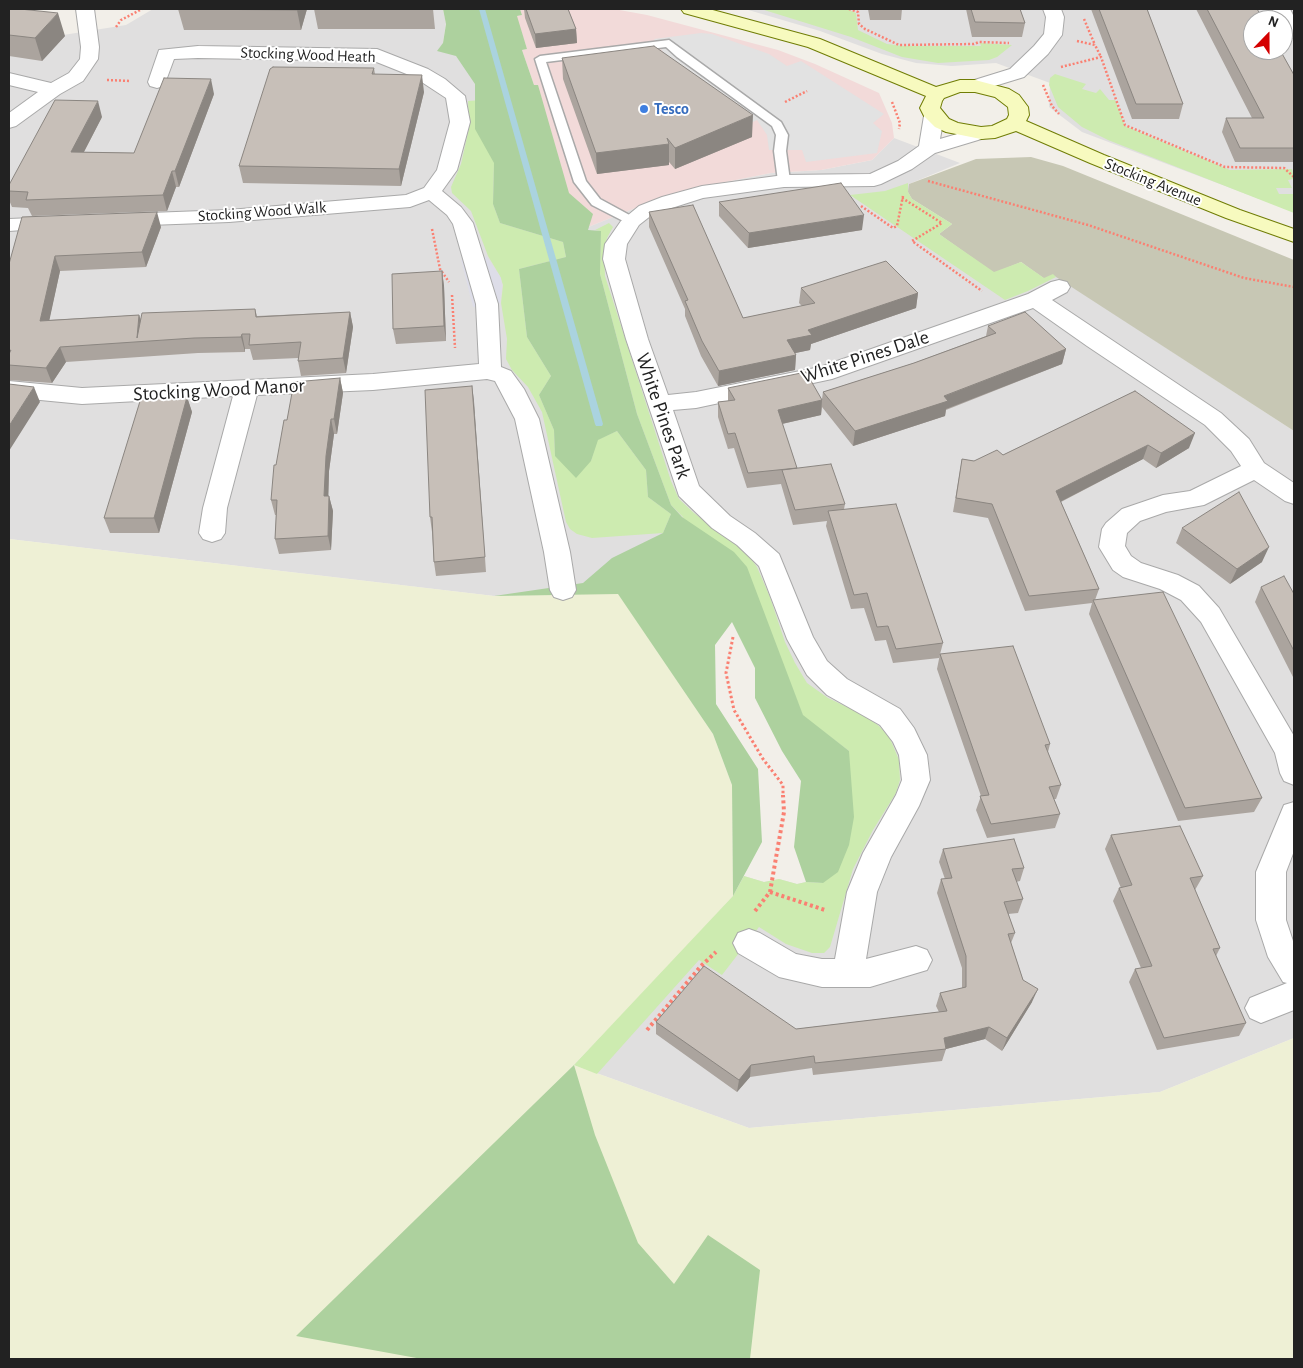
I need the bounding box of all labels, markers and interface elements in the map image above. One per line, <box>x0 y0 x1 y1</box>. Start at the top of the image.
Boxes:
north arrow <box>1243 10 1293 60</box>
text: N <box>1266 14 1280 30</box>
street label: Stocking Wood Heath <box>240 43 376 67</box>
place label: Tesco <box>654 99 689 119</box>
marker: Tesco <box>638 103 650 115</box>
street label: Stocking Avenue <box>1102 154 1204 210</box>
street label: Stocking Wood Walk <box>197 198 327 226</box>
street label: White Pines Dale <box>798 325 932 389</box>
street label: White Pines Park <box>630 350 696 482</box>
street label: Stocking Wood Manor <box>133 374 305 406</box>

